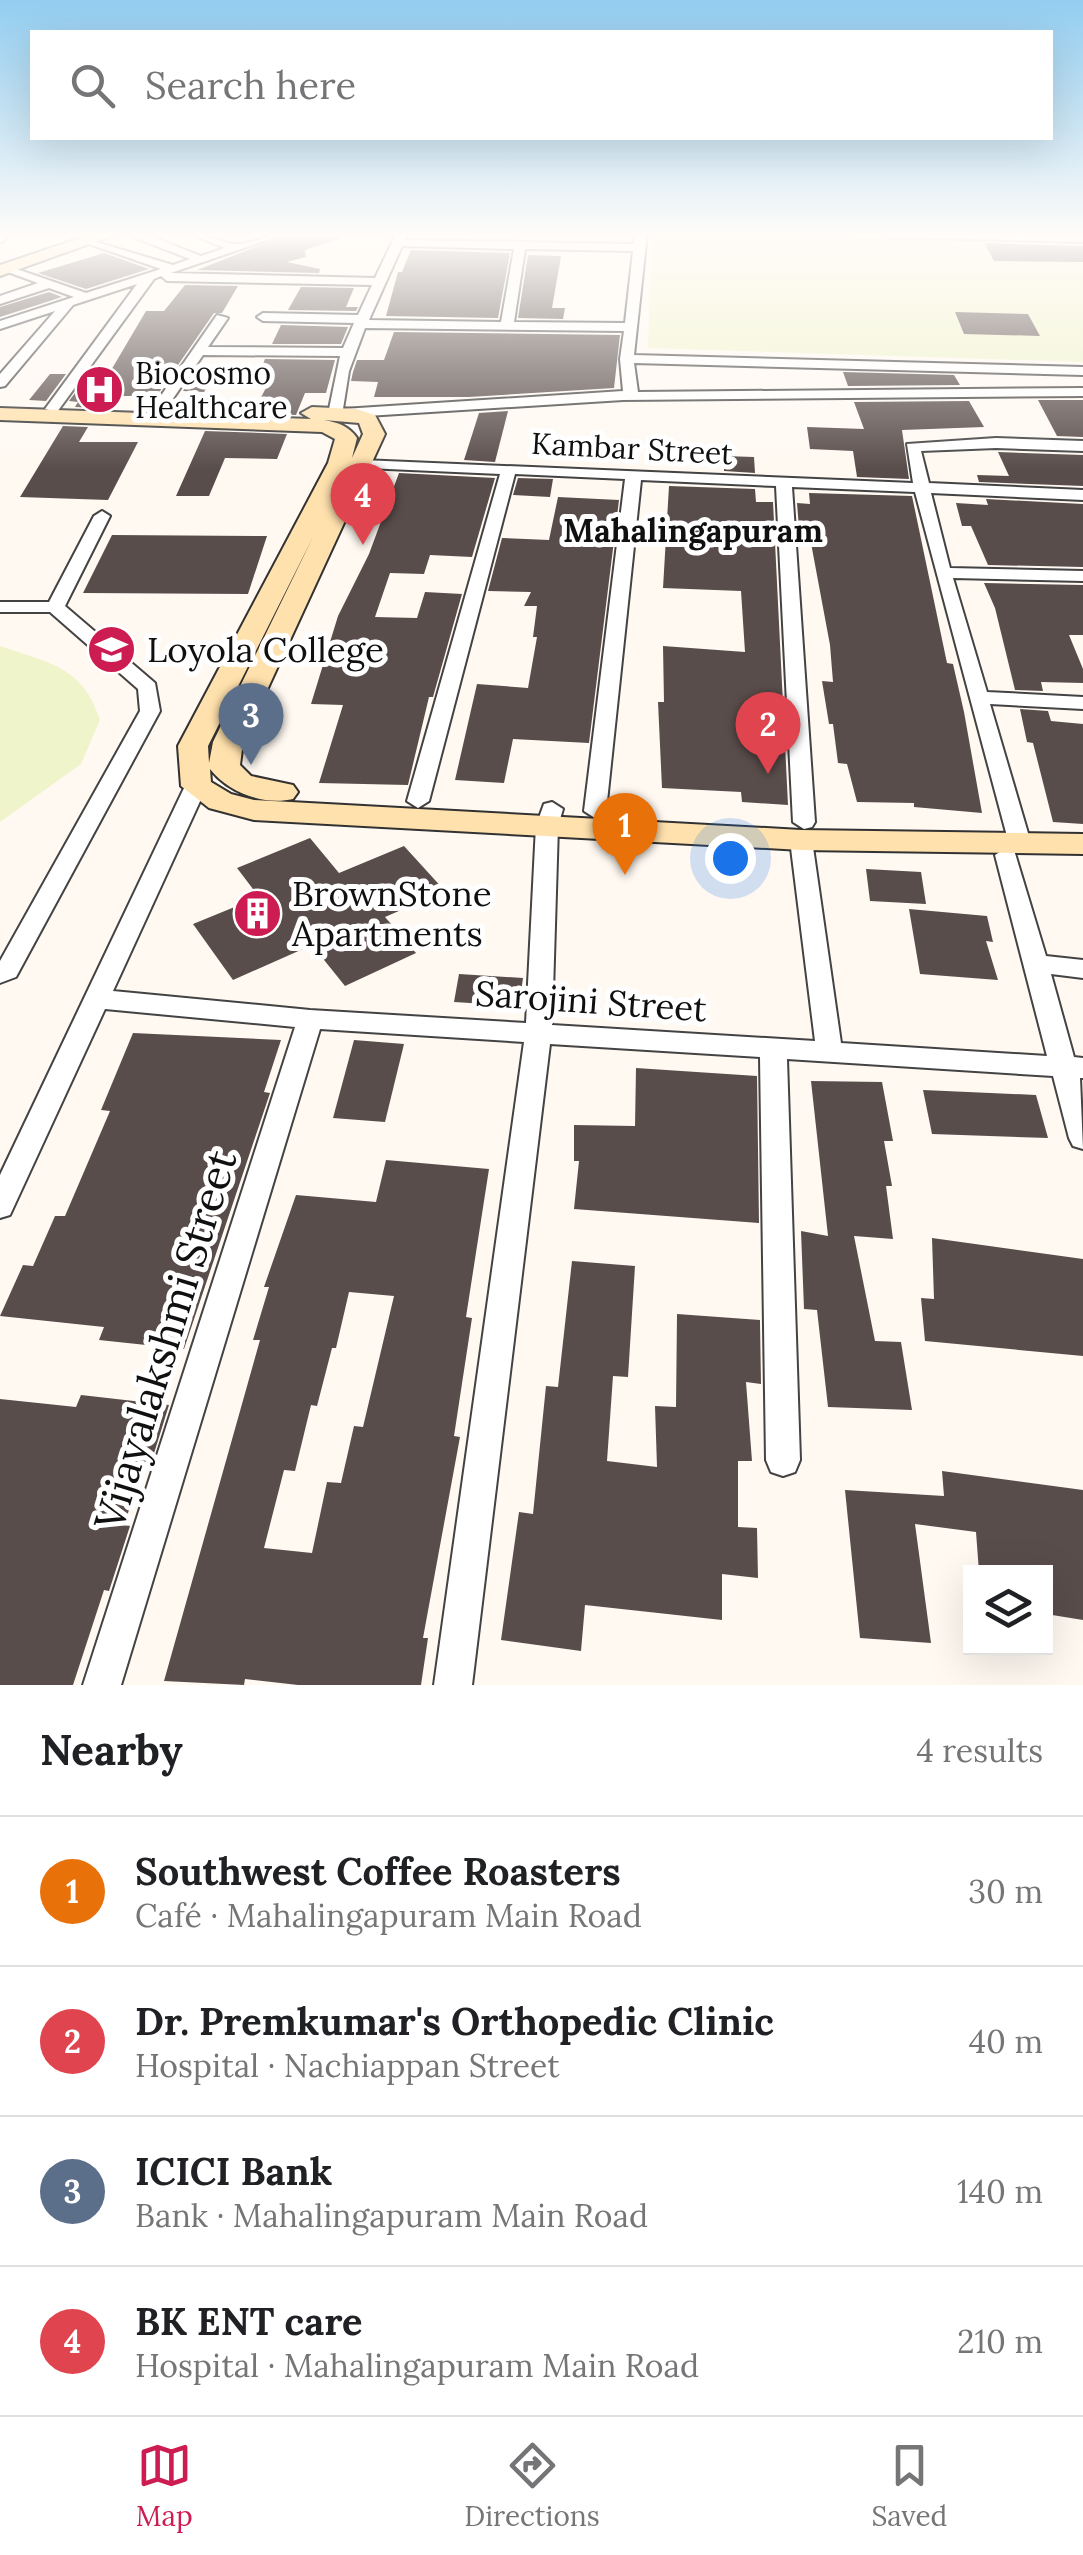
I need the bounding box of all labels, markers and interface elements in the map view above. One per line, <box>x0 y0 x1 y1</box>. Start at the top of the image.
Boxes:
search box <box>30 30 1053 140</box>
icon: search <box>65 58 120 113</box>
text: Search here <box>145 61 356 109</box>
place label: Biocosmo Healthcare <box>135 354 288 426</box>
hospital icon: Biocosmo Healthcare <box>74 364 126 416</box>
street label: Kambar Street <box>530 424 734 472</box>
pin: 4 <box>330 462 396 545</box>
district label: Mahalingapuram <box>563 510 823 551</box>
school or university icon: Loyola College <box>86 623 138 675</box>
place label: Loyola College <box>147 627 384 672</box>
pin: 3 <box>218 682 284 765</box>
pin: 2 <box>736 692 800 774</box>
pin: 1 <box>592 792 658 875</box>
your location <box>705 833 756 884</box>
place label: BrownStone Apartments <box>291 871 492 956</box>
building icon: BrownStone Apartments <box>231 887 283 939</box>
street label: Sarojini Street <box>474 970 709 1032</box>
street label: Vijayalakshmi Street <box>81 1143 249 1537</box>
map controls <box>963 1565 1053 1655</box>
button: layers <box>963 1565 1053 1655</box>
text: Nearby <box>40 1723 183 1777</box>
text: 4 results <box>916 1730 1043 1771</box>
text: Southwest Coffee Roasters <box>135 1847 621 1895</box>
text: 1 <box>66 1871 79 1912</box>
text: 30 m <box>968 1871 1043 1912</box>
text: Café · Mahalingapuram Main Road <box>135 1895 642 1936</box>
text: Dr. Premkumar's Orthopedic Clinic <box>135 1997 774 2045</box>
text: 2 <box>64 2021 81 2062</box>
text: 40 m <box>969 2021 1043 2062</box>
text: Hospital · Nachiappan Street <box>135 2045 560 2086</box>
text: ICICI Bank <box>135 2147 332 2195</box>
text: 3 <box>64 2171 81 2212</box>
text: 140 m <box>957 2171 1043 2212</box>
text: Bank · Mahalingapuram Main Road <box>135 2195 648 2236</box>
text: BK ENT care <box>135 2297 363 2345</box>
text: 4 <box>64 2321 81 2362</box>
text: 210 m <box>957 2321 1043 2362</box>
text: Hospital · Mahalingapuram Main Road <box>135 2345 699 2386</box>
tab: Map <box>136 2438 193 2534</box>
tab: Directions <box>464 2438 600 2534</box>
tab: Saved <box>871 2438 947 2534</box>

